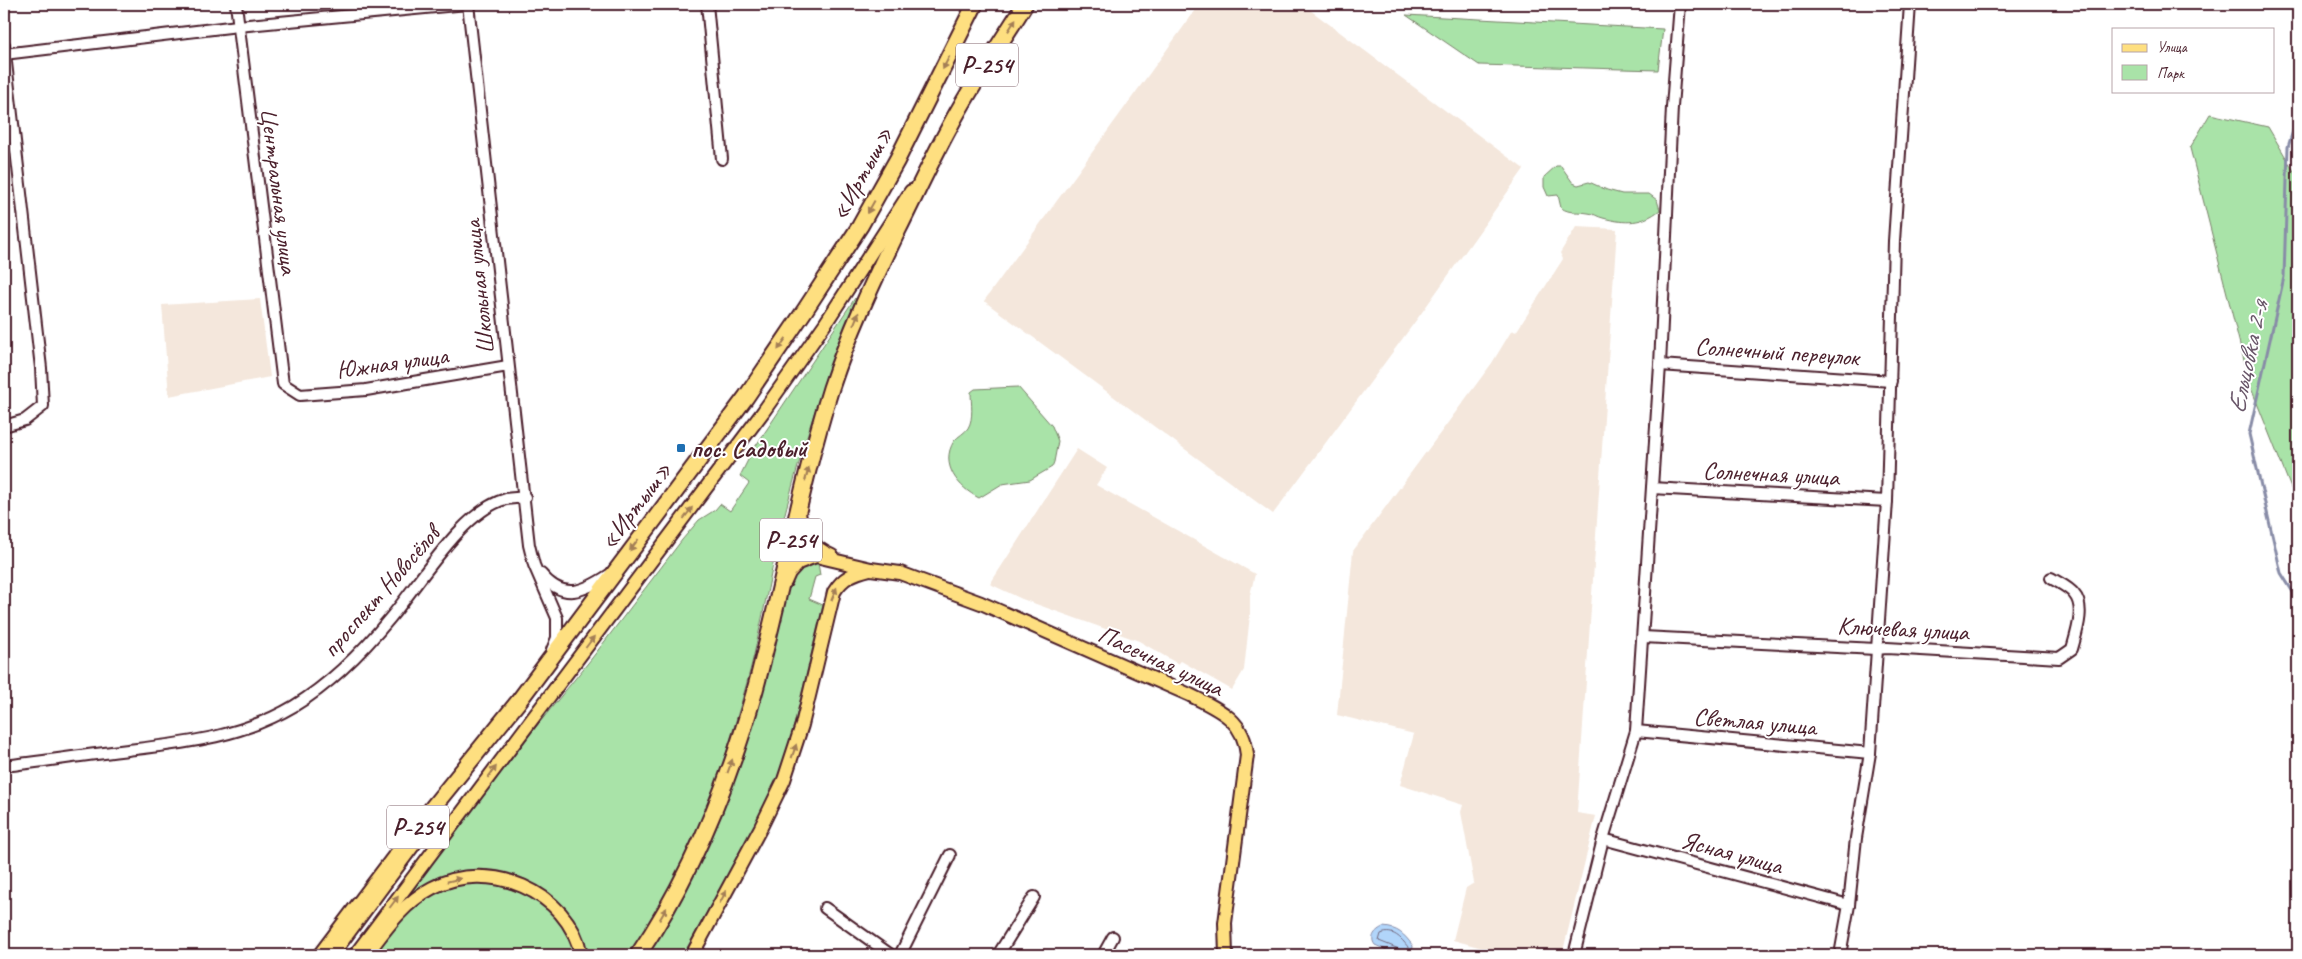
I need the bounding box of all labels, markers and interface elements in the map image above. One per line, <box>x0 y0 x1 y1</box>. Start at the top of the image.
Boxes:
one-way arrow <box>1007 18 1017 31</box>
legend <box>2112 28 2274 92</box>
text: Улица <box>2157 38 2188 57</box>
road number: Р-254 <box>956 44 1018 86</box>
one-way arrow <box>942 56 950 70</box>
text: Парк <box>2157 64 2185 83</box>
street label: Центральная улица <box>253 106 305 278</box>
street label: «Иртыш» <box>823 121 901 226</box>
one-way arrow <box>866 201 875 214</box>
street label: Школьная улица <box>456 215 502 356</box>
water label: Ельцовка 2-я <box>2220 295 2276 416</box>
one-way arrow <box>852 311 860 326</box>
street label: Солнечный переулок <box>1694 330 1863 374</box>
one-way arrow <box>777 337 787 350</box>
street label: Южная улица <box>334 339 452 387</box>
place label: пос. Садовый <box>691 433 809 465</box>
marker: пос. Садовый <box>675 442 687 454</box>
street label: Солнечная улица <box>1702 454 1842 494</box>
street label: «Иртыш» <box>592 455 679 556</box>
one-way arrow <box>803 466 811 481</box>
one-way arrow <box>682 507 693 520</box>
street label: проспект Новосёлов <box>315 515 450 664</box>
road number: Р-254 <box>760 518 822 562</box>
one-way arrow <box>629 538 640 551</box>
one-way arrow <box>831 587 839 601</box>
street label: Ключевая улица <box>1836 610 1972 649</box>
street label: Пасечная улица <box>1093 618 1230 705</box>
one-way arrow <box>584 636 595 649</box>
street label: Светлая улица <box>1692 701 1820 744</box>
one-way arrow <box>790 743 798 758</box>
one-way arrow <box>726 758 734 773</box>
one-way arrow <box>486 766 497 779</box>
road number: Р-254 <box>387 806 449 849</box>
street label: Ясная улица <box>1678 824 1788 882</box>
one-way arrow <box>446 876 461 884</box>
one-way arrow <box>719 890 728 904</box>
one-way arrow <box>389 895 399 909</box>
one-way arrow <box>659 907 668 920</box>

